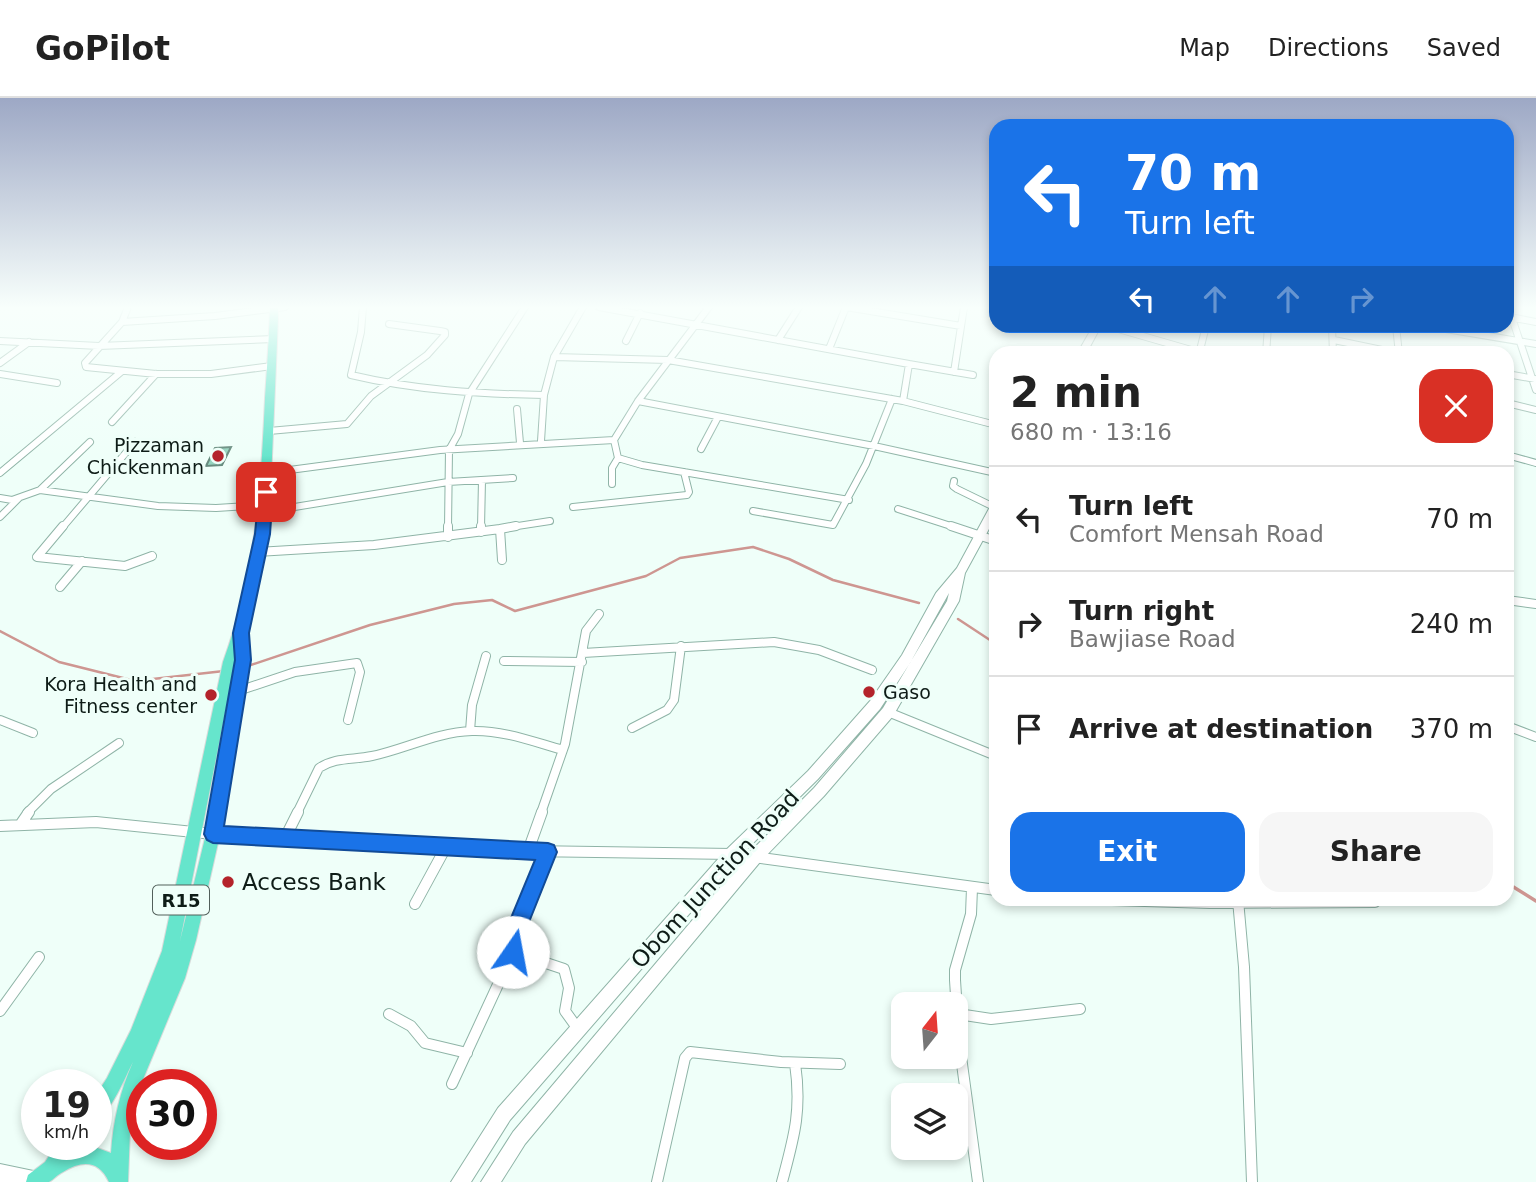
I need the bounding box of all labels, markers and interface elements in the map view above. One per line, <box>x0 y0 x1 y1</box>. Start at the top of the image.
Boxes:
text: GoPilot <box>35 29 170 68</box>
text: Map <box>1179 34 1230 62</box>
text: Directions <box>1268 34 1389 62</box>
text: Saved <box>1427 34 1501 62</box>
text: 70 m <box>1125 145 1261 202</box>
icon: left <box>1010 147 1101 238</box>
text: Turn left <box>1125 204 1255 242</box>
icon: left <box>1123 280 1161 318</box>
icon: ahead <box>1196 280 1234 318</box>
icon: ahead <box>1269 280 1307 318</box>
icon: right <box>1342 280 1380 318</box>
text: 2 min <box>1010 368 1142 417</box>
button: close <box>1419 369 1493 443</box>
text: 680 m · 13:16 <box>1010 419 1172 445</box>
place label: Pizzaman Chickenman <box>87 434 204 478</box>
marker: Pizzaman Chickenman <box>210 448 226 464</box>
pin <box>236 462 296 522</box>
icon: arrive <box>247 473 285 511</box>
text: Turn left <box>1069 491 1193 521</box>
icon: left <box>1010 500 1048 538</box>
text: 70 m <box>1426 504 1493 534</box>
text: Comfort Mensah Road <box>1069 521 1324 547</box>
text: Turn right <box>1069 596 1214 626</box>
icon: right <box>1010 605 1048 643</box>
text: 240 m <box>1410 609 1493 639</box>
text: Bawjiase Road <box>1069 626 1236 652</box>
place label: Kora Health and Fitness center <box>44 673 197 717</box>
place label: Gaso <box>883 681 931 703</box>
marker: Gaso <box>861 684 877 700</box>
marker: Kora Health and Fitness center <box>203 687 219 703</box>
icon: arrive <box>1010 710 1048 748</box>
text: Arrive at destination <box>1069 714 1373 744</box>
text: 370 m <box>1410 714 1493 744</box>
street label: Obom Junction Road <box>626 785 804 973</box>
button: Exit <box>1010 812 1245 892</box>
button: Share <box>1259 812 1493 892</box>
place label: Access Bank <box>242 869 386 895</box>
marker: Access Bank <box>220 874 236 890</box>
road number: R15 <box>153 886 209 914</box>
position arrow <box>476 915 550 989</box>
north arrow <box>891 992 968 1069</box>
map controls <box>891 992 968 1160</box>
speed limit sign: 30 <box>126 1069 217 1160</box>
button: layers <box>891 1083 968 1160</box>
text: 19 <box>42 1085 91 1125</box>
text: km/h <box>44 1121 89 1142</box>

